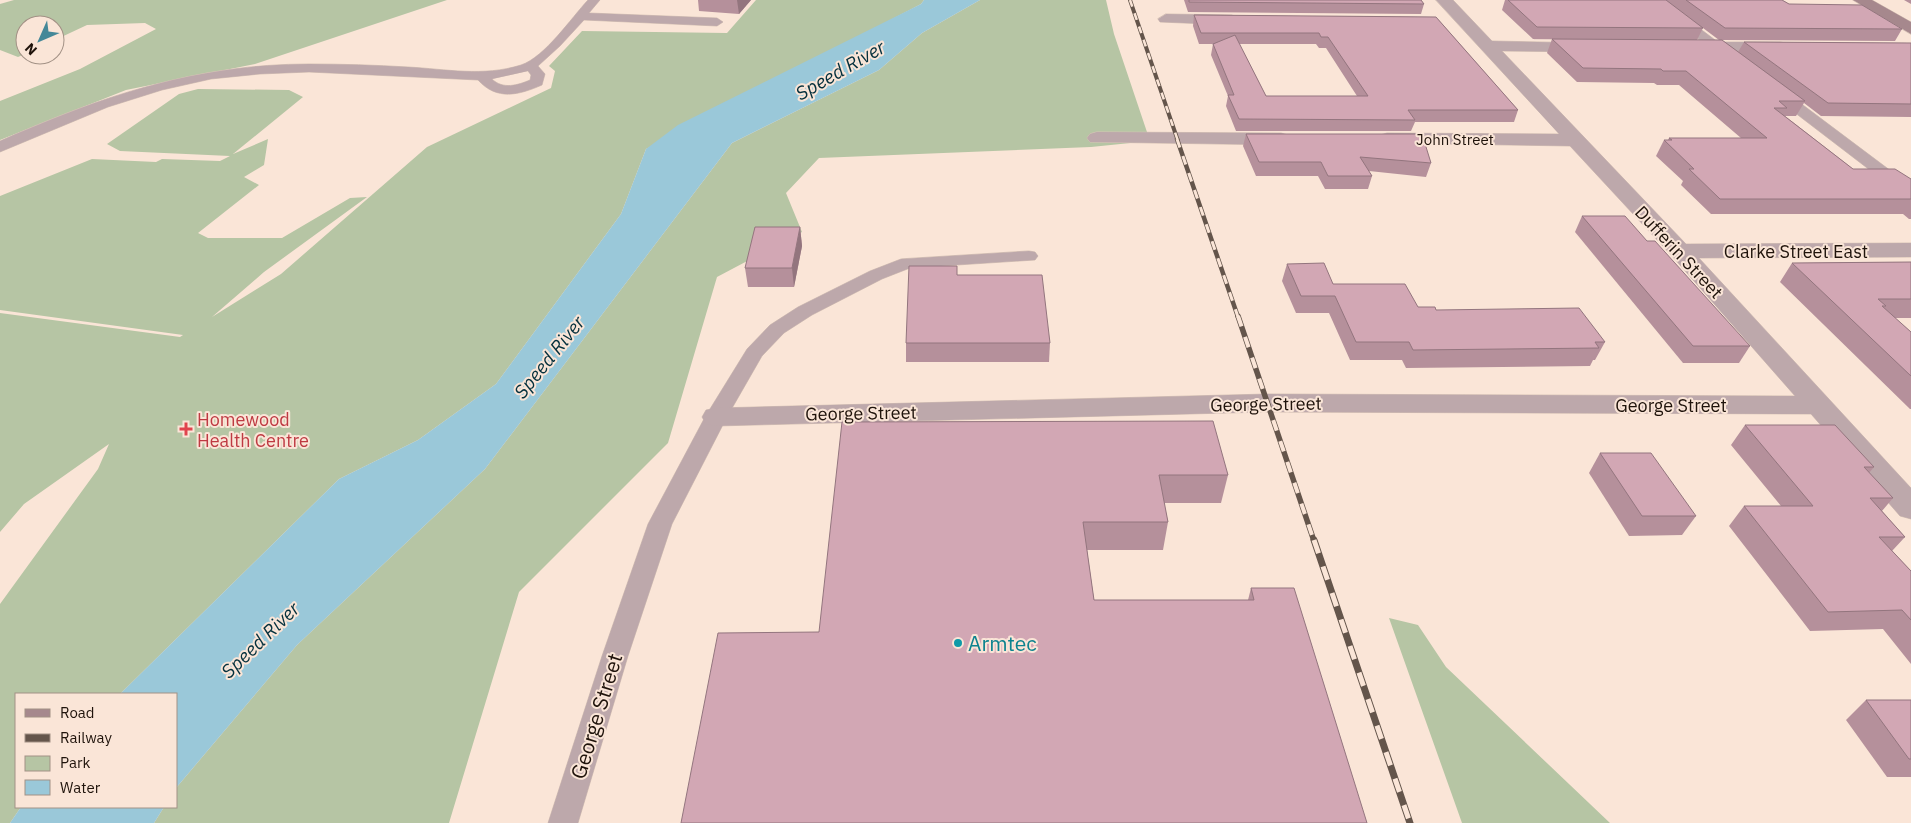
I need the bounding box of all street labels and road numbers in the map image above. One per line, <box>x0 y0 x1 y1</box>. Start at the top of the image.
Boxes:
street label: John Street <box>1416 130 1494 149</box>
street label: Dufferin Street <box>1630 201 1728 303</box>
street label: Clarke Street East <box>1724 240 1868 263</box>
street label: George Street <box>1210 392 1322 416</box>
street label: George Street <box>1615 394 1727 417</box>
street label: George Street <box>805 401 917 425</box>
street label: George Street <box>564 650 628 782</box>

